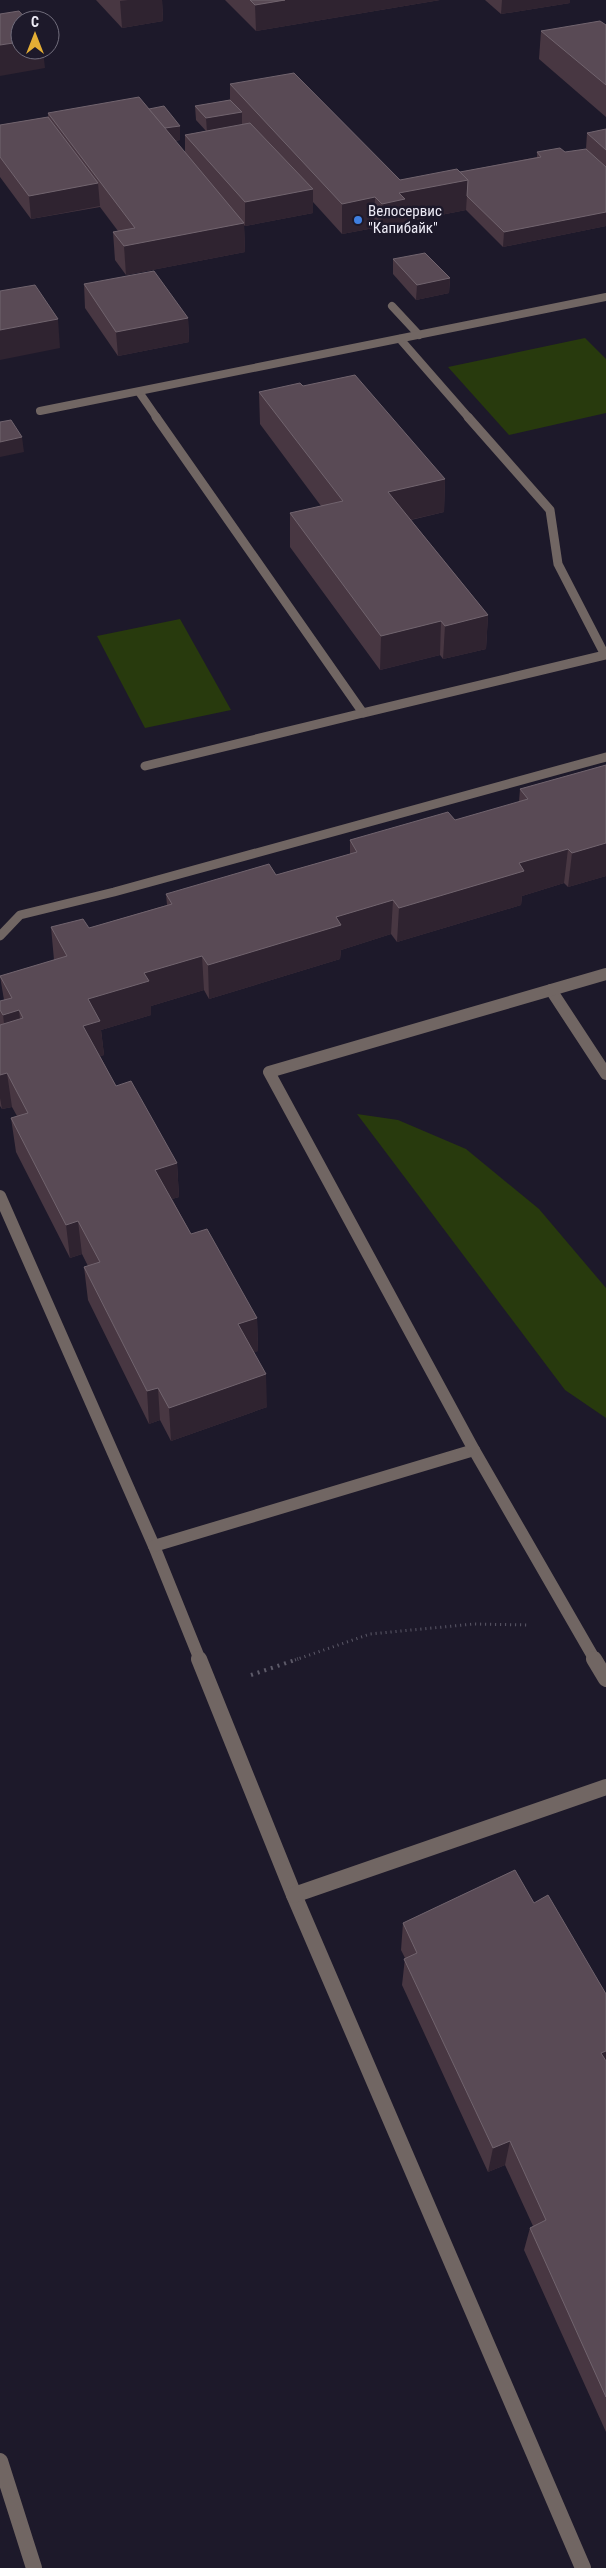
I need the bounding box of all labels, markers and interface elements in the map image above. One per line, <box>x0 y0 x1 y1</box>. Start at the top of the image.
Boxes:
north arrow <box>10 10 60 60</box>
text: С <box>31 14 39 30</box>
place label: Велосервис "Капибайк" <box>368 202 442 237</box>
marker: Велосервис "Капибайк" <box>352 214 364 226</box>

